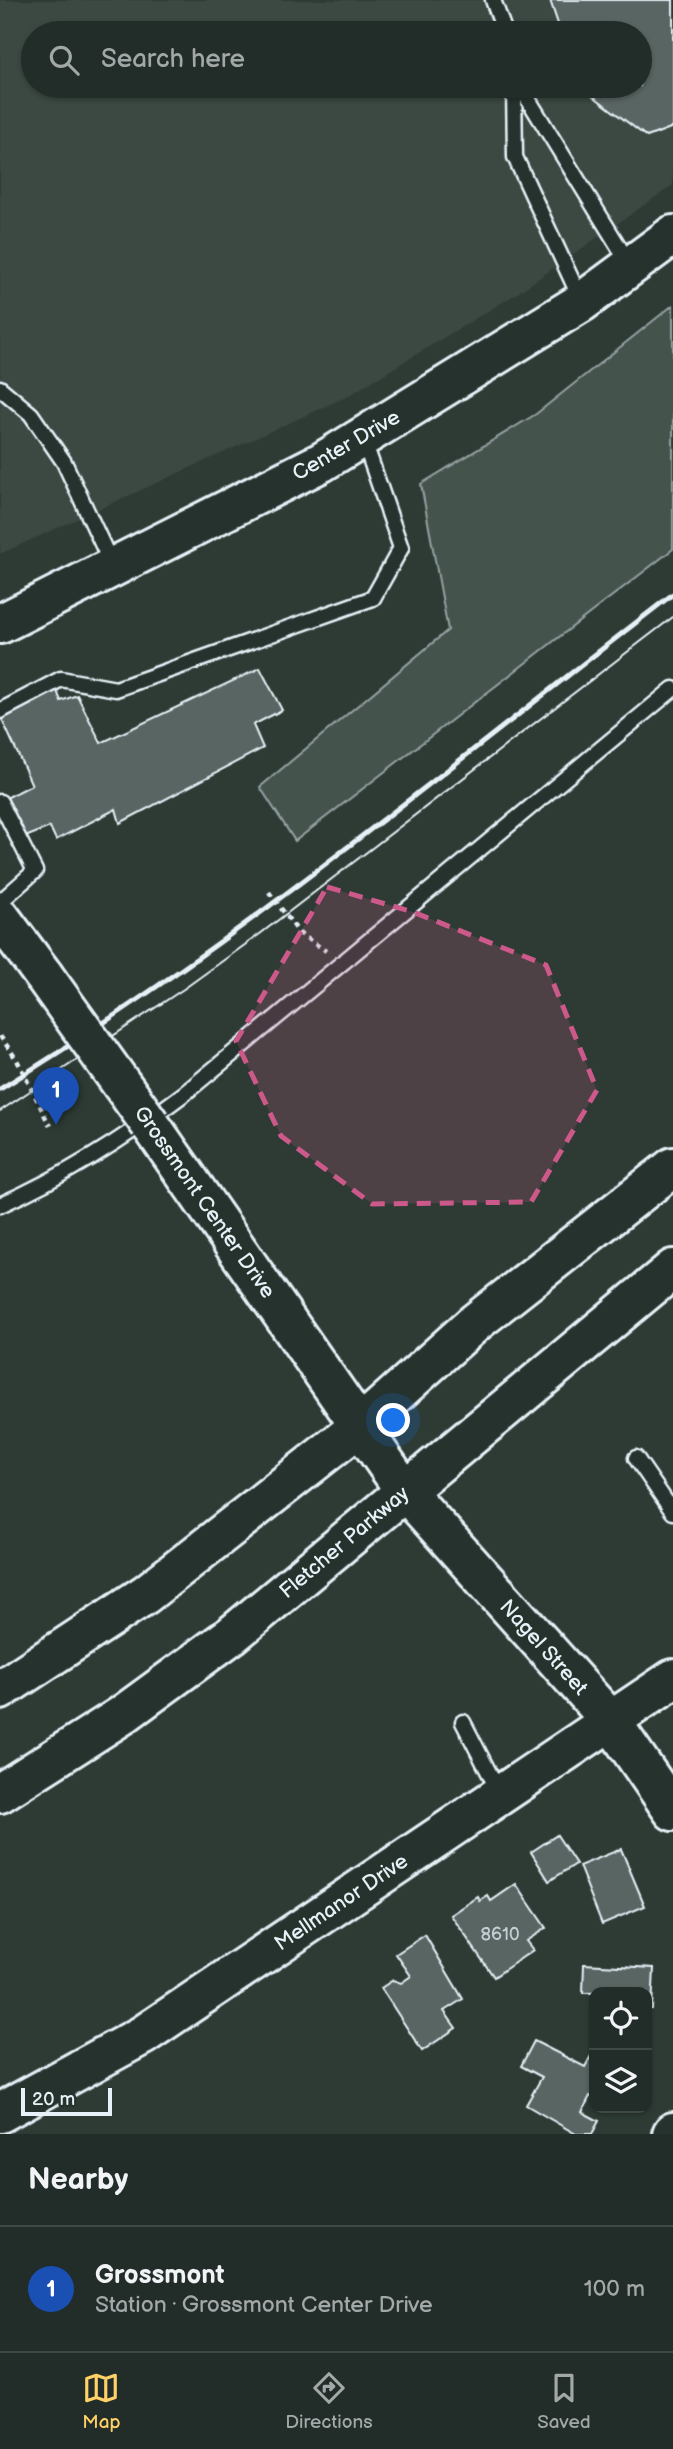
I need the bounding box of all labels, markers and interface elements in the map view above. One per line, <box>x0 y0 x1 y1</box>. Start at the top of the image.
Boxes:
search box <box>21 21 652 98</box>
icon: search <box>45 41 83 79</box>
text: Search here <box>101 44 245 75</box>
street label: Center Drive <box>288 405 405 486</box>
pin: 1 <box>33 1067 79 1125</box>
street label: Grossmont Center Drive <box>129 1101 281 1303</box>
your location <box>376 1403 410 1437</box>
street label: Fletcher Parkway <box>275 1481 415 1604</box>
street label: Nagel Street <box>494 1594 593 1701</box>
street label: Mellmanor Drive <box>270 1849 413 1956</box>
house number: 8610 <box>480 1924 520 1945</box>
map controls <box>589 1987 652 2113</box>
button: locate <box>589 1987 652 2050</box>
button: layers <box>589 2050 652 2113</box>
scale bar <box>21 2085 112 2117</box>
text: 20 m <box>32 2088 75 2111</box>
text: Nearby <box>28 2162 128 2198</box>
text: Grossmont <box>95 2260 224 2291</box>
text: 1 <box>46 2275 56 2303</box>
text: 100 m <box>584 2275 645 2303</box>
text: Station · Grossmont Center Drive <box>95 2291 433 2319</box>
tab: Map <box>82 2369 121 2434</box>
tab: Directions <box>285 2369 373 2434</box>
tab: Saved <box>537 2369 591 2434</box>

